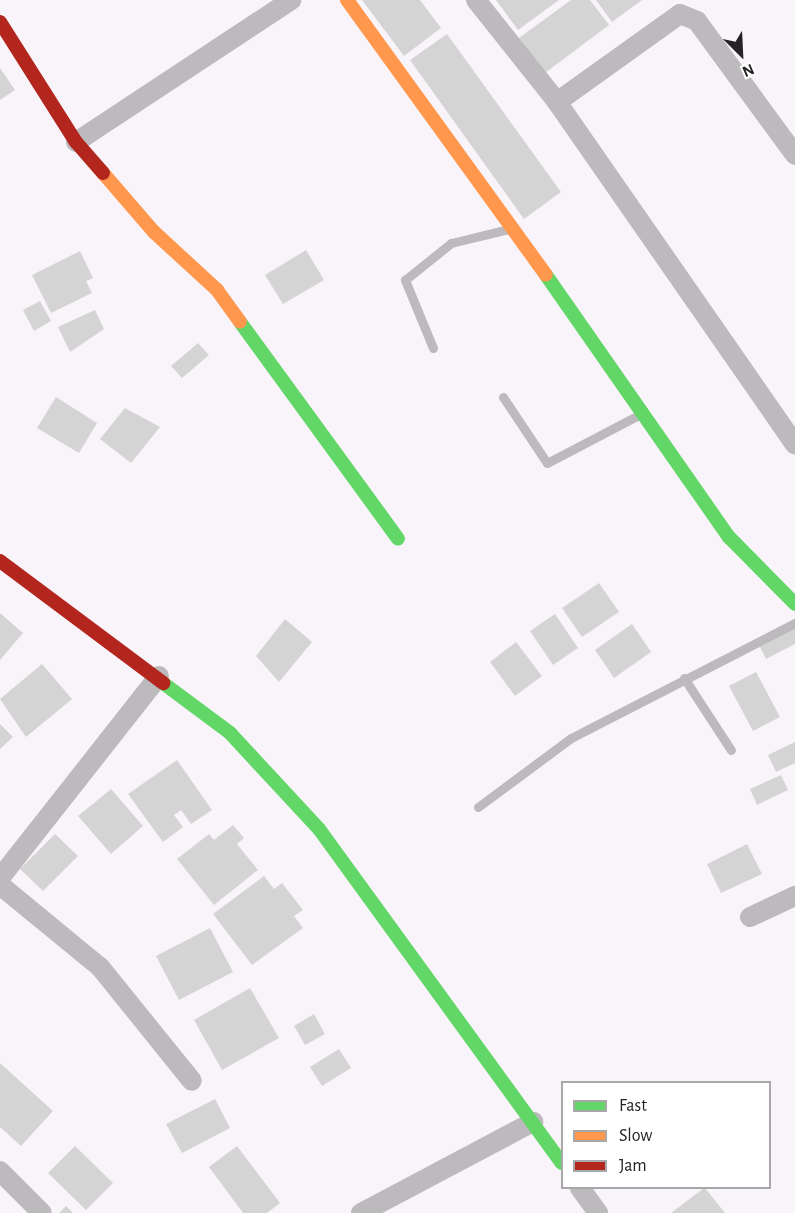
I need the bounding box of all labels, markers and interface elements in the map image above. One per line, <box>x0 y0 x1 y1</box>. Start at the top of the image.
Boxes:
north arrow <box>711 24 771 84</box>
text: N <box>740 61 757 80</box>
legend <box>561 1081 771 1189</box>
text: Fast <box>619 1097 647 1115</box>
text: Slow <box>619 1127 652 1145</box>
text: Jam <box>619 1157 647 1175</box>

